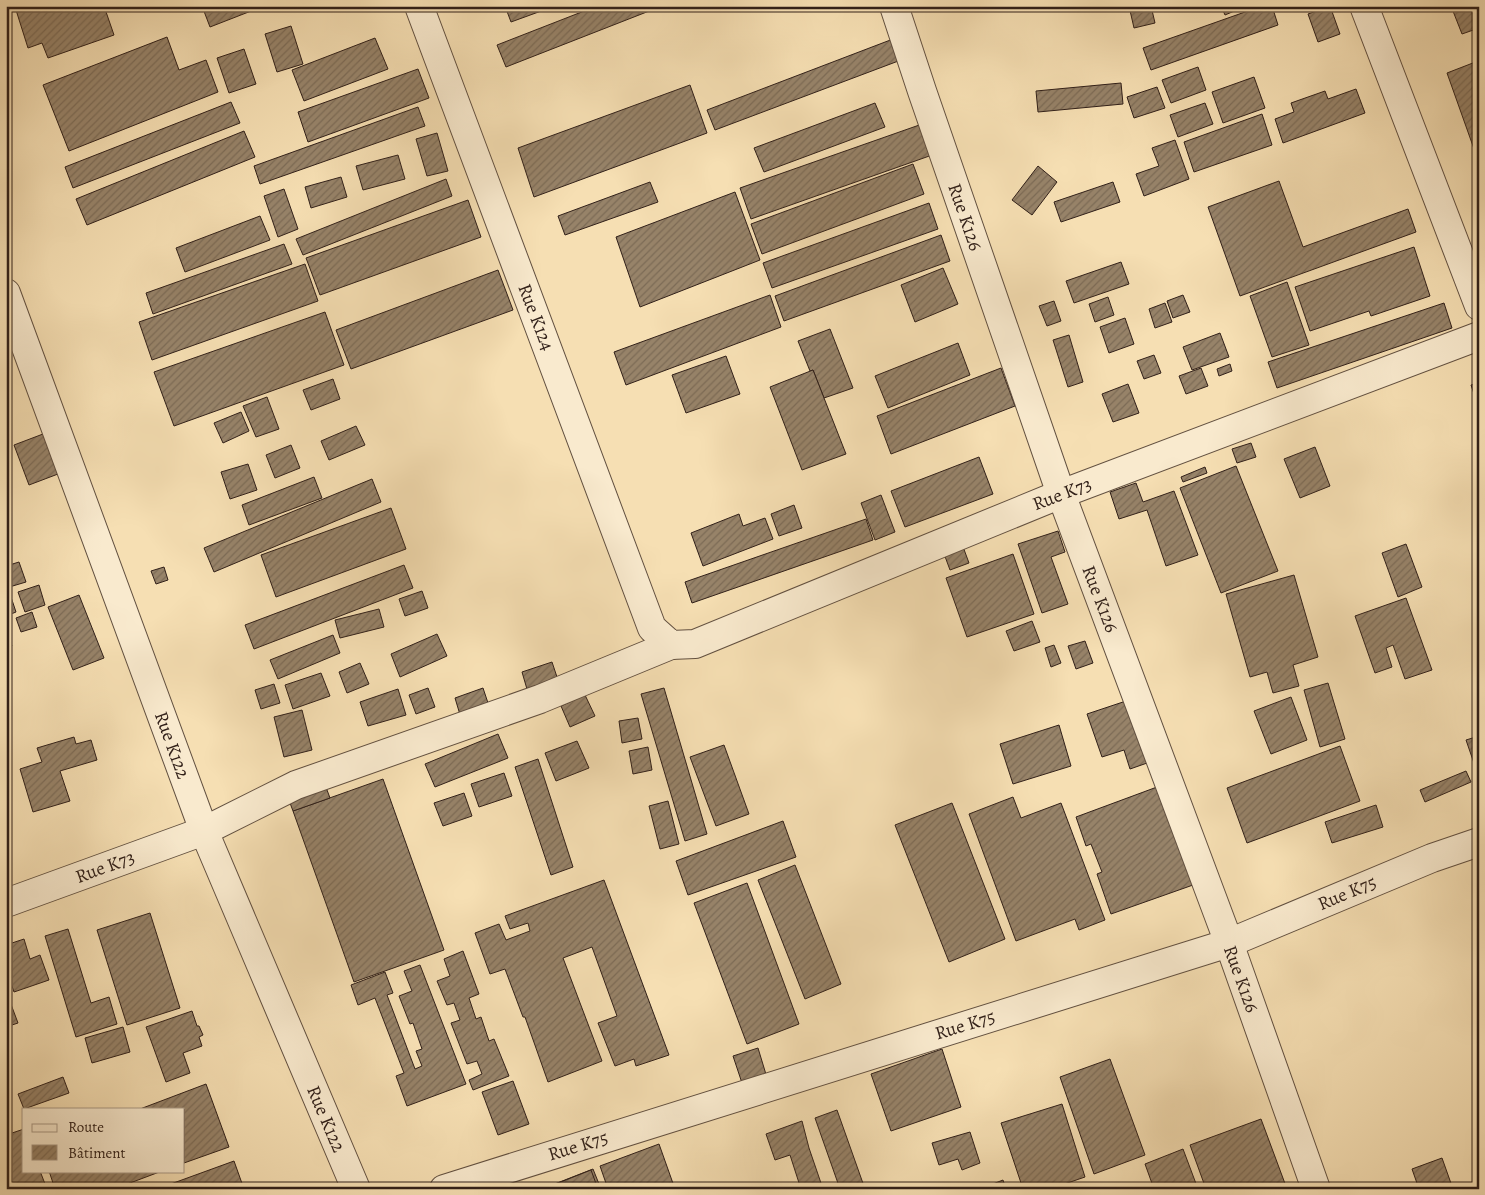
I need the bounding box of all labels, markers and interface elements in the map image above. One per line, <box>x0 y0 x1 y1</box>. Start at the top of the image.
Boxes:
street label: Rue K126 <box>941 180 989 254</box>
street label: Rue K124 <box>511 280 561 355</box>
street label: Rue K73 <box>1029 471 1095 517</box>
street label: Rue K126 <box>1075 562 1125 636</box>
street label: Rue K122 <box>148 708 196 782</box>
street label: Rue K73 <box>72 844 138 890</box>
street label: Rue K75 <box>1314 869 1380 917</box>
street label: Rue K126 <box>1217 942 1265 1016</box>
street label: Rue K75 <box>932 1004 998 1046</box>
street label: Rue K122 <box>300 1082 352 1156</box>
legend <box>22 1108 185 1172</box>
text: Route <box>68 1117 104 1137</box>
street label: Rue K75 <box>545 1125 611 1167</box>
text: Bâtiment <box>68 1143 126 1163</box>

